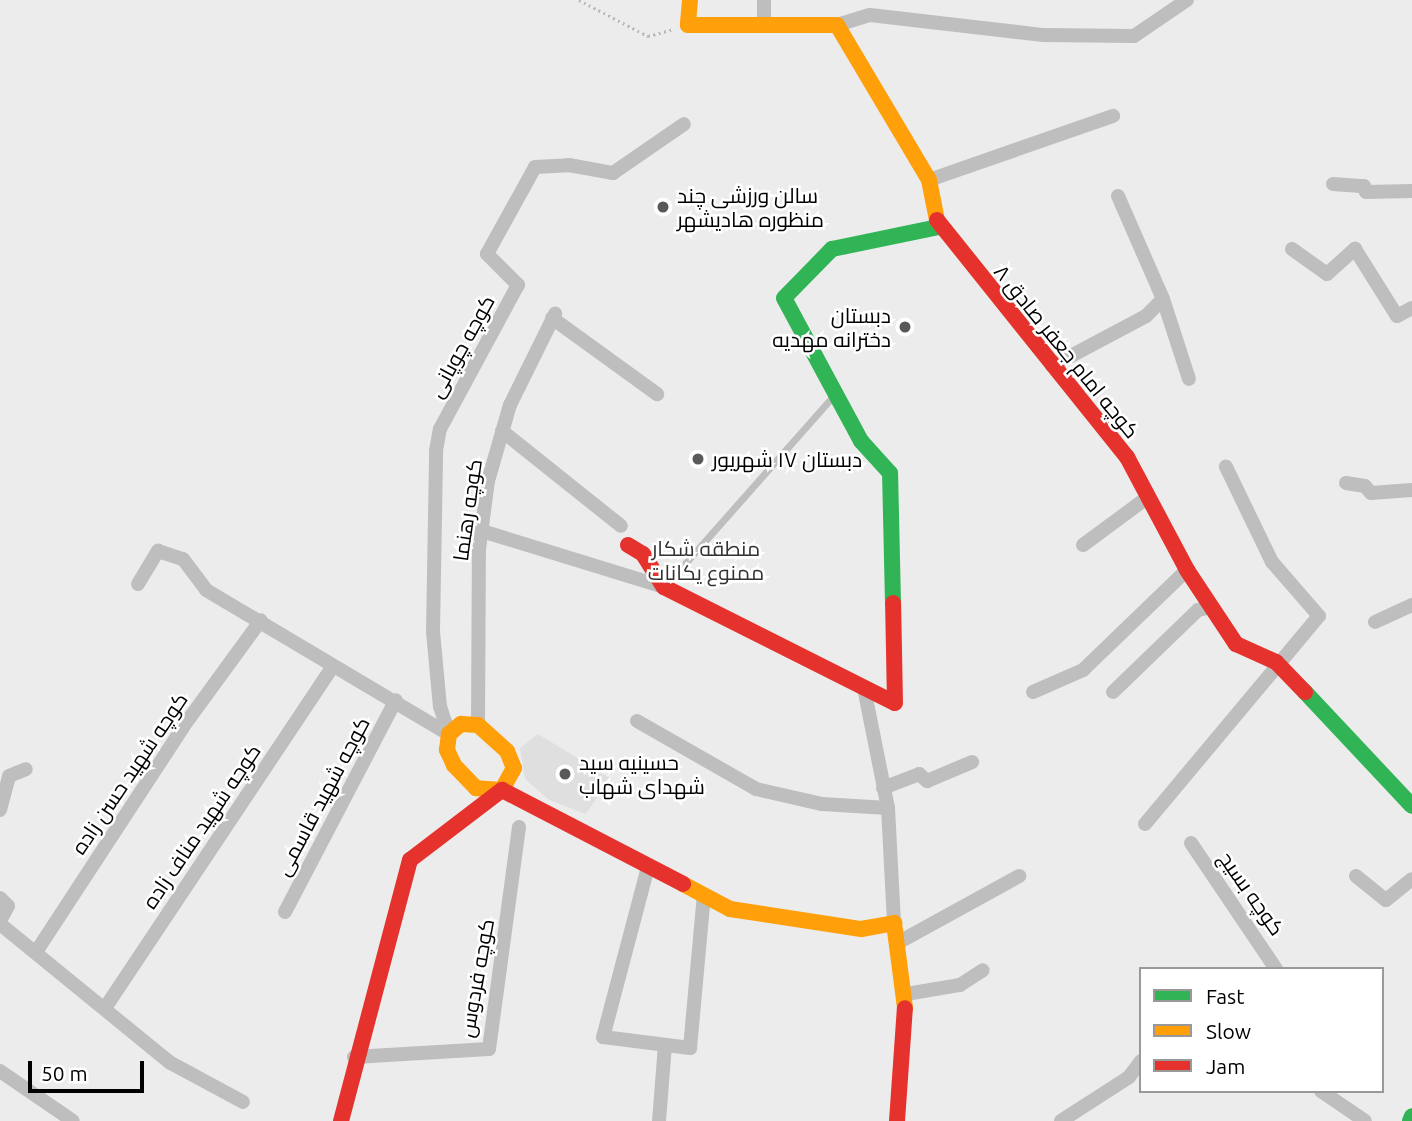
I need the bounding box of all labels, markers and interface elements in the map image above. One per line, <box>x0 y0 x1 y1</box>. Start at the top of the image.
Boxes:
place label: سالن ورزشی چند منظوره هادیشهر <box>677 182 824 232</box>
marker: سالن ورزشی چند منظوره هادیشهر <box>655 199 671 215</box>
street label: کوچه امام جعفر صادق ۸ <box>989 259 1145 443</box>
street label: کوچه چوپانی <box>422 290 500 402</box>
place label: دبستان دخترانه مهدیه <box>772 302 891 352</box>
marker: دبستان دخترانه مهدیه <box>897 319 913 335</box>
place label: دبستان ۱۷ شهریور <box>712 446 862 472</box>
marker: دبستان ۱۷ شهریور <box>690 451 706 467</box>
street label: کوچه رهنما <box>447 457 487 563</box>
park label: منطقه شکار ممنوع یکانات <box>648 535 764 585</box>
street label: کوچه شهید حسن زاده <box>66 687 192 859</box>
street label: کوچه شهید قاسمی <box>269 712 375 880</box>
street label: کوچه شهید مناف زاده <box>137 739 265 913</box>
place label: حسینیه سید شهدای شهاب <box>579 749 705 799</box>
marker: حسینیه سید شهدای شهاب <box>557 766 573 782</box>
street label: کوچه بسیج <box>1214 846 1290 940</box>
street label: کوچه فردوس <box>453 917 499 1039</box>
legend <box>1139 967 1384 1093</box>
text: Fast <box>1206 984 1244 1008</box>
text: Slow <box>1206 1019 1251 1043</box>
scale bar <box>32 1048 147 1092</box>
text: Jam <box>1206 1054 1245 1078</box>
text: 50 m <box>41 1061 88 1085</box>

